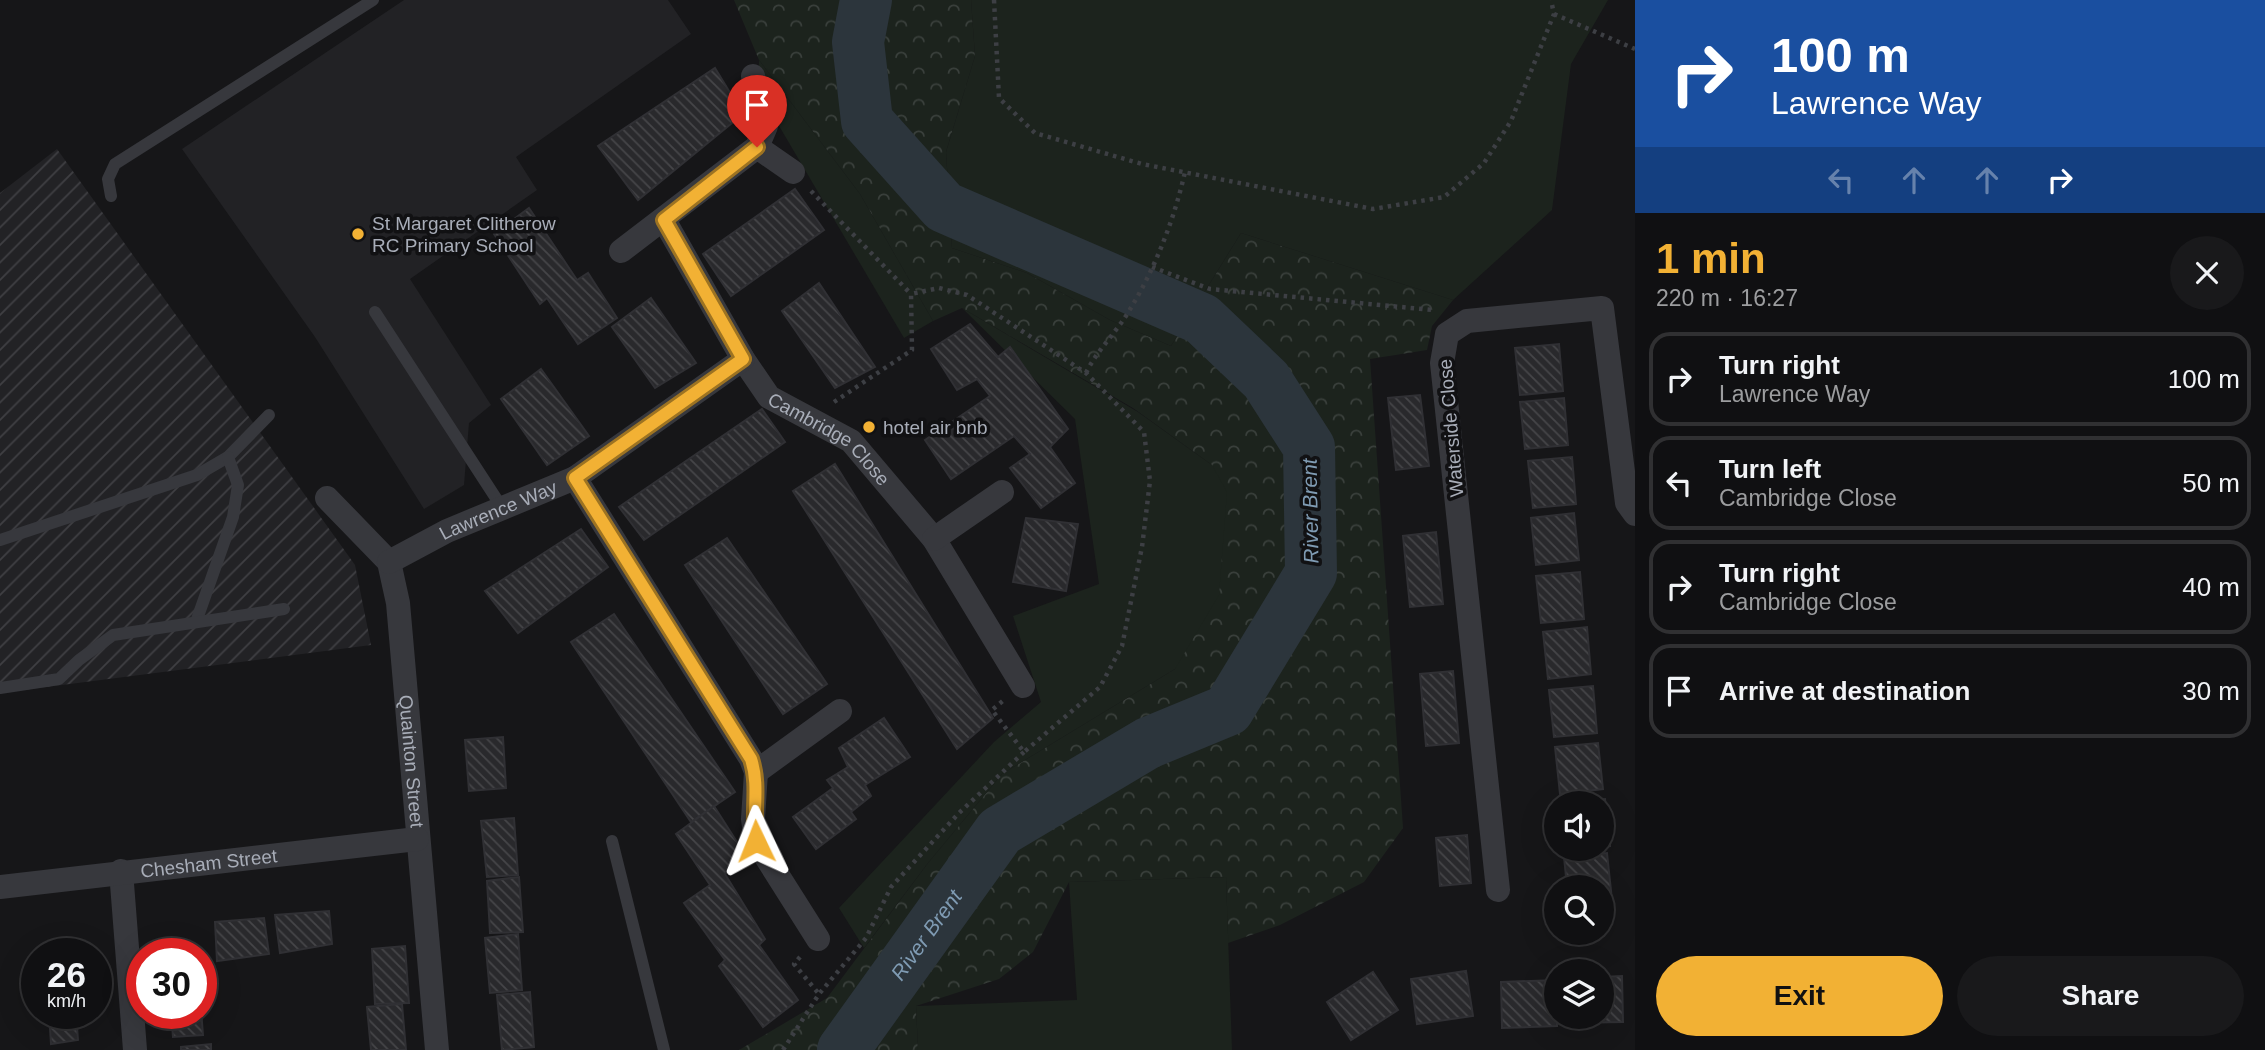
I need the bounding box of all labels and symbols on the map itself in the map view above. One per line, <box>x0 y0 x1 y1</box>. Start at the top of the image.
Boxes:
pin <box>727 75 787 147</box>
place label: St Margaret Clitherow RC Primary School <box>372 213 556 256</box>
marker: St Margaret Clitherow RC Primary School <box>350 226 366 242</box>
street label: Waterside Close <box>1434 358 1468 498</box>
street label: Cambridge Close <box>765 388 894 489</box>
place label: hotel air bnb <box>883 417 988 438</box>
marker: hotel air bnb <box>861 419 877 435</box>
water label: River Brent <box>1298 457 1322 564</box>
street label: Lawrence Way <box>436 476 560 544</box>
street label: Quainton Street <box>396 694 428 829</box>
position arrow <box>719 804 793 878</box>
street label: Chesham Street <box>139 845 279 881</box>
water label: River Brent <box>886 884 966 984</box>
speed limit sign: 30 <box>126 938 217 1029</box>

